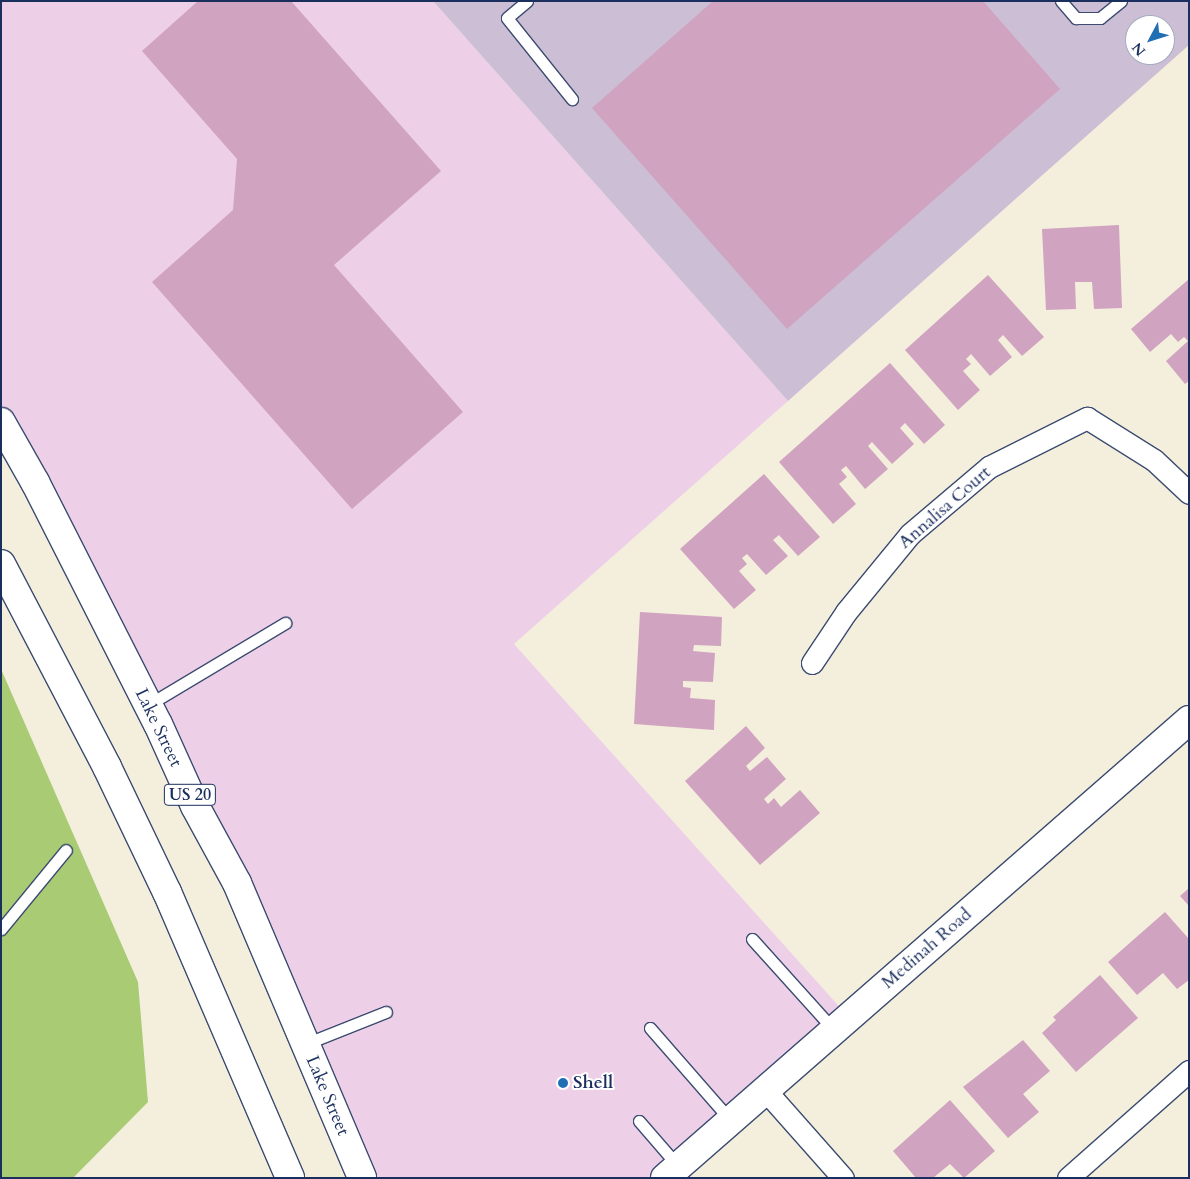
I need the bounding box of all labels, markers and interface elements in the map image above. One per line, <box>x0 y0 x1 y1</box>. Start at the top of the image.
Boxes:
north arrow <box>1125 15 1175 65</box>
text: N <box>1128 39 1150 60</box>
street label: Annalisa Court <box>895 462 995 554</box>
street label: Lake Street <box>130 685 186 771</box>
road number: US 20 <box>164 782 216 808</box>
street label: Medinah Road <box>878 904 976 994</box>
street label: Lake Street <box>301 1053 353 1139</box>
place label: Shell <box>573 1072 613 1094</box>
marker: Shell <box>557 1077 569 1089</box>

